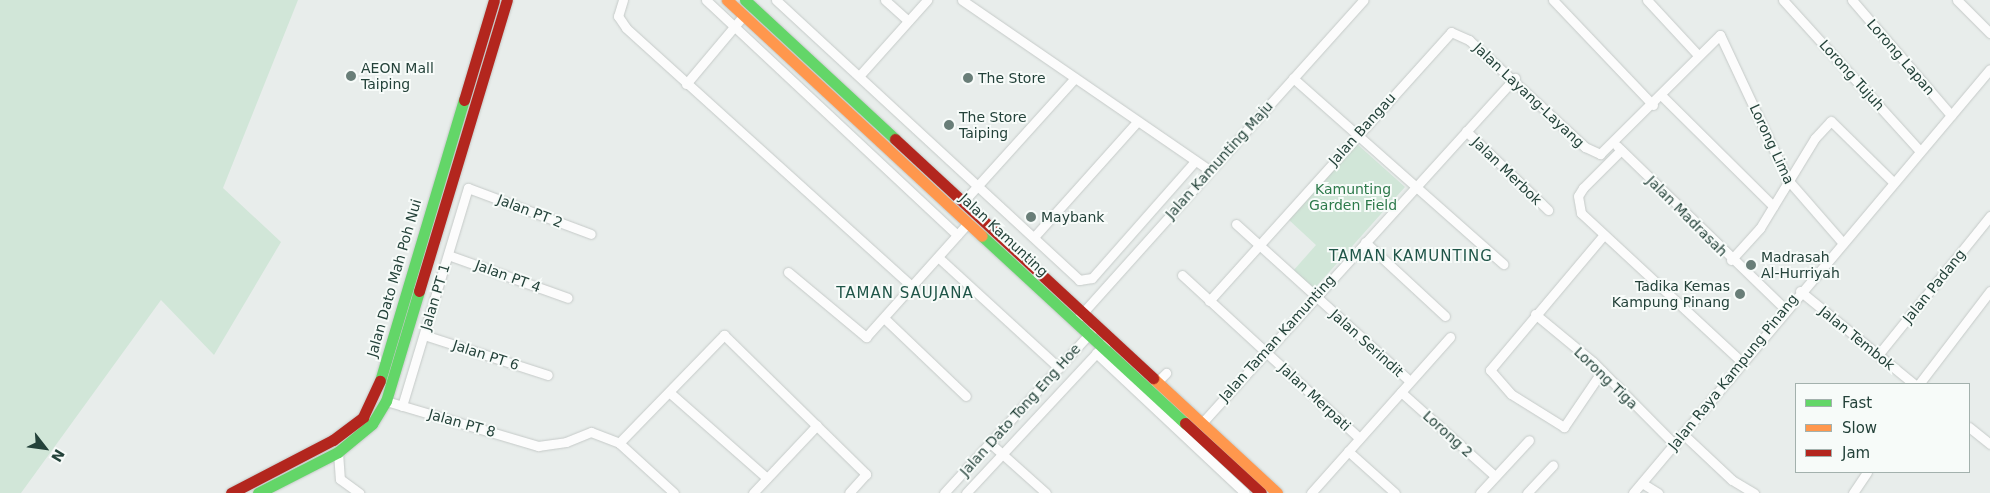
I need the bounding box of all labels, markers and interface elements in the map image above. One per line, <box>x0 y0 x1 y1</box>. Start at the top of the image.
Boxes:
street label: Lorong Lapan <box>1863 16 1939 98</box>
street label: Lorong Tujuh <box>1816 36 1888 114</box>
street label: Jalan Layang-Layang <box>1470 39 1588 151</box>
place label: AEON Mall Taiping <box>361 60 434 92</box>
marker: AEON Mall Taiping <box>345 70 357 82</box>
place label: The Store <box>978 70 1045 86</box>
marker: The Store <box>962 72 974 84</box>
street label: Jalan Bangau <box>1325 89 1399 169</box>
street label: Jalan Kamunting Maju <box>1162 98 1276 222</box>
street label: Lorong Lima <box>1746 101 1798 187</box>
place label: The Store Taiping <box>959 109 1026 142</box>
marker: The Store Taiping <box>943 119 955 131</box>
street label: Jalan Merbok <box>1469 134 1545 208</box>
street label: Jalan Madrasah <box>1643 172 1731 260</box>
park label: Kamunting Garden Field <box>1309 181 1397 213</box>
street label: Jalan Kamunting <box>956 190 1052 280</box>
street label: Jalan PT 2 <box>495 191 565 231</box>
street label: Jalan Dato Mah Poh Nui <box>363 197 425 359</box>
place label: Maybank <box>1041 209 1104 225</box>
marker: Maybank <box>1025 211 1037 223</box>
street label: Jalan Padang <box>1899 246 1969 326</box>
district label: TAMAN KAMUNTING <box>1327 248 1495 266</box>
place label: Madrasah Al-Hurriyah <box>1761 249 1840 282</box>
street label: Jalan PT 4 <box>473 256 543 296</box>
marker: Madrasah Al-Hurriyah <box>1745 259 1757 271</box>
street label: Jalan PT 1 <box>417 262 453 332</box>
street label: Jalan Taman Kamunting <box>1216 271 1338 405</box>
place label: Tadika Kemas Kampung Pinang <box>1612 278 1730 310</box>
district label: TAMAN SAUJANA <box>835 285 975 303</box>
marker: Tadika Kemas Kampung Pinang <box>1734 288 1746 300</box>
street label: Jalan Raya Kampung Pinang <box>1665 290 1801 454</box>
street label: Jalan Tembok <box>1816 302 1898 374</box>
street label: Jalan Serindit <box>1327 306 1407 380</box>
street label: Jalan PT 6 <box>451 336 521 374</box>
street label: Jalan Dato Tong Eng Hoe <box>956 340 1084 480</box>
street label: Lorong Tiga <box>1571 344 1641 412</box>
street label: Jalan Merpati <box>1276 360 1354 434</box>
legend <box>1795 383 1970 473</box>
text: Fast <box>1842 394 1872 412</box>
street label: Jalan PT 8 <box>427 405 497 441</box>
street label: Lorong 2 <box>1420 407 1476 461</box>
text: Slow <box>1842 419 1877 437</box>
north arrow <box>20 423 70 473</box>
text: Jam <box>1842 444 1870 462</box>
text: N <box>48 446 68 465</box>

